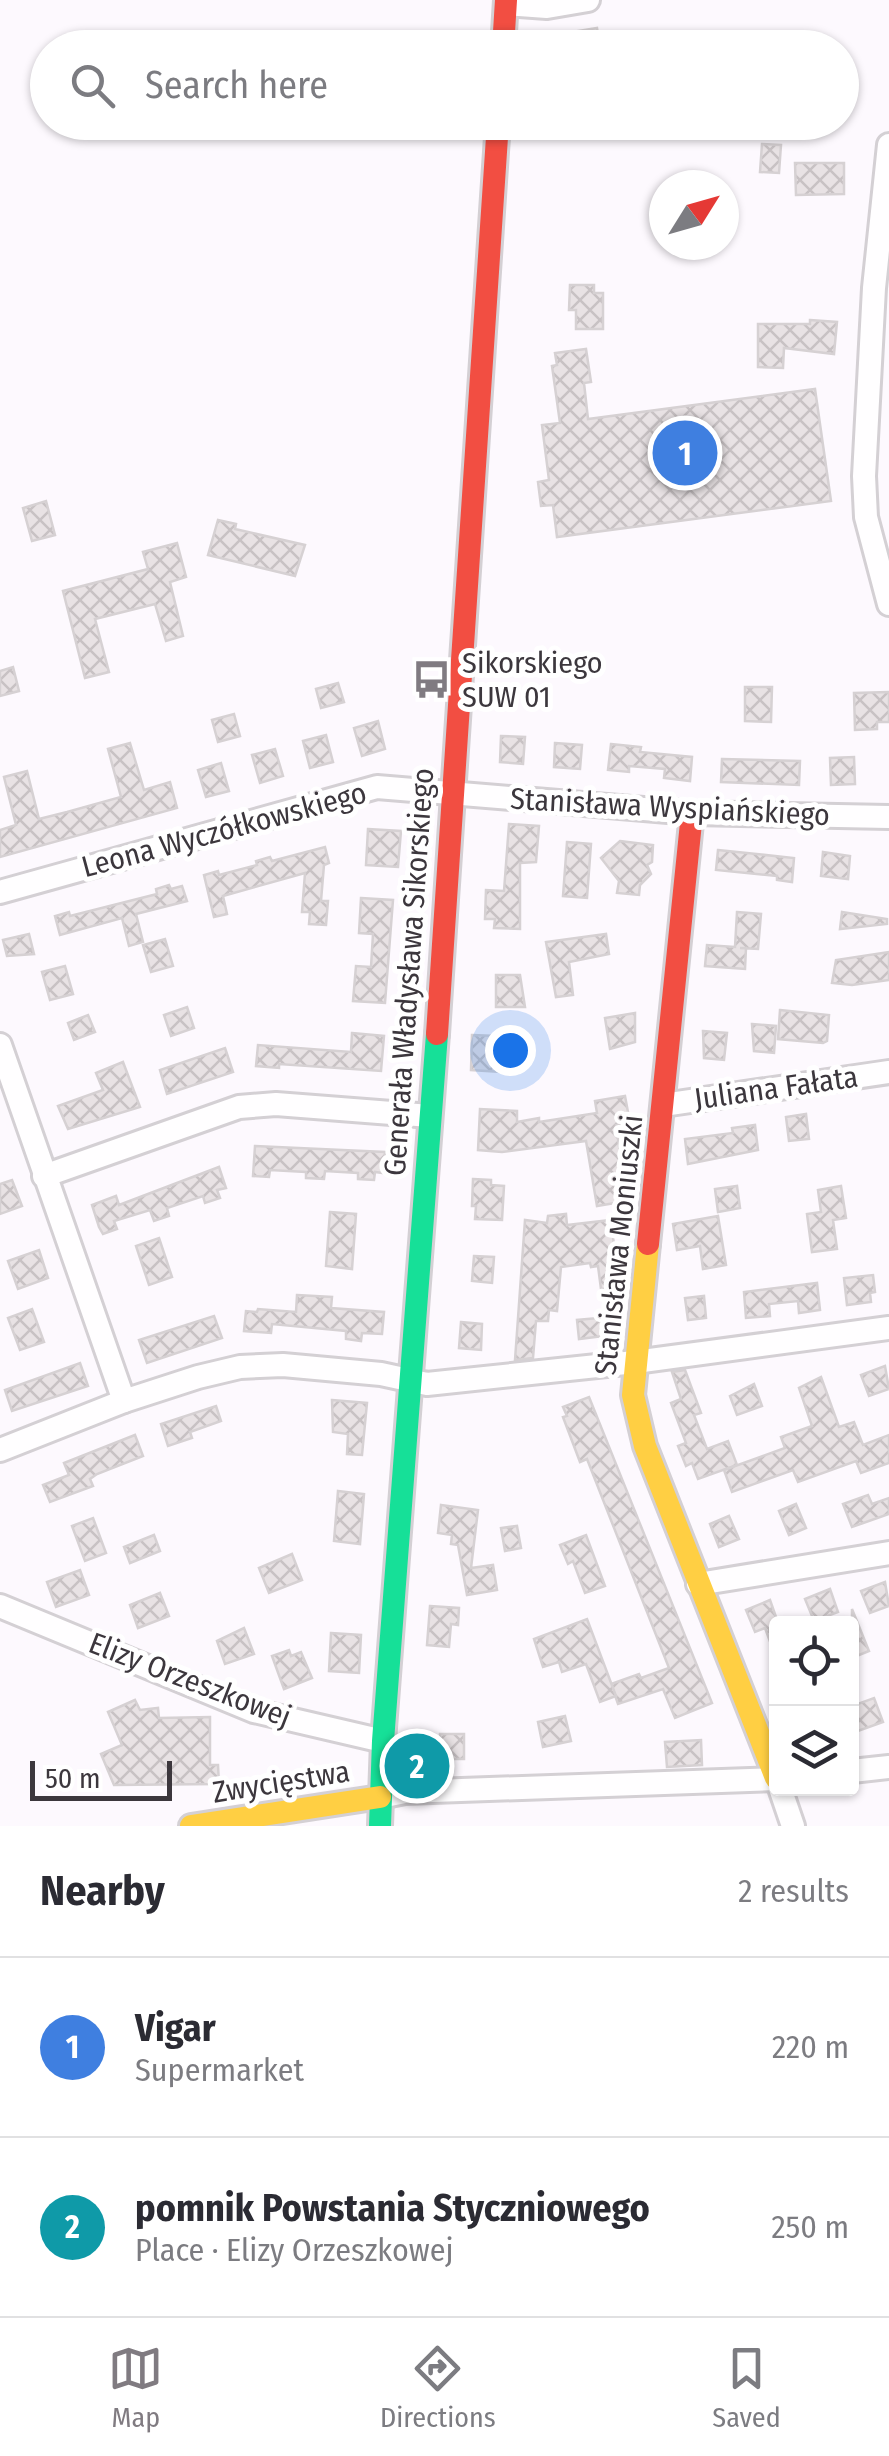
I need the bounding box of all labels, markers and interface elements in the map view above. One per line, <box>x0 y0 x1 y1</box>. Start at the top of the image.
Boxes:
search box <box>30 30 859 140</box>
icon: search <box>65 58 120 113</box>
text: Search here <box>145 62 328 108</box>
north arrow <box>649 170 739 260</box>
pin: 1 <box>652 416 718 490</box>
place label: Sikorskiego SUW 01 <box>462 645 603 715</box>
bus stop icon: Sikorskiego SUW 01 <box>411 659 453 701</box>
street label: Generała Władysława Sikorskiego <box>377 767 441 1177</box>
street label: Leona Wyczółkowskiego <box>78 775 370 885</box>
street label: Stanisława Wyspiańskiego <box>509 781 831 833</box>
your location <box>485 1025 536 1076</box>
street label: Juliana Fałata <box>692 1059 860 1117</box>
street label: Stanisława Moniuszki <box>587 1113 651 1377</box>
map controls <box>769 1616 859 1796</box>
button: locate <box>769 1616 859 1706</box>
street label: Elizy Orzeszkowej <box>84 1625 296 1735</box>
button: layers <box>769 1706 859 1796</box>
pin: 2 <box>384 1728 450 1804</box>
street label: Zwycięstwa <box>210 1753 352 1811</box>
scale bar <box>30 1756 172 1800</box>
text: 50 m <box>45 1762 101 1795</box>
text: Nearby <box>40 1866 165 1916</box>
text: 2 results <box>738 1872 849 1910</box>
text: Vigar <box>135 2005 216 2051</box>
text: 1 <box>66 2028 79 2066</box>
text: 220 m <box>772 2028 849 2066</box>
text: Supermarket <box>135 2051 304 2089</box>
text: pomnik Powstania Styczniowego <box>135 2185 650 2231</box>
text: 2 <box>65 2208 80 2246</box>
text: 250 m <box>771 2208 849 2246</box>
text: Place · Elizy Orzeszkowej <box>135 2231 454 2269</box>
tab: Map <box>108 2341 163 2434</box>
tab: Directions <box>380 2341 496 2434</box>
tab: Saved <box>712 2341 781 2434</box>

